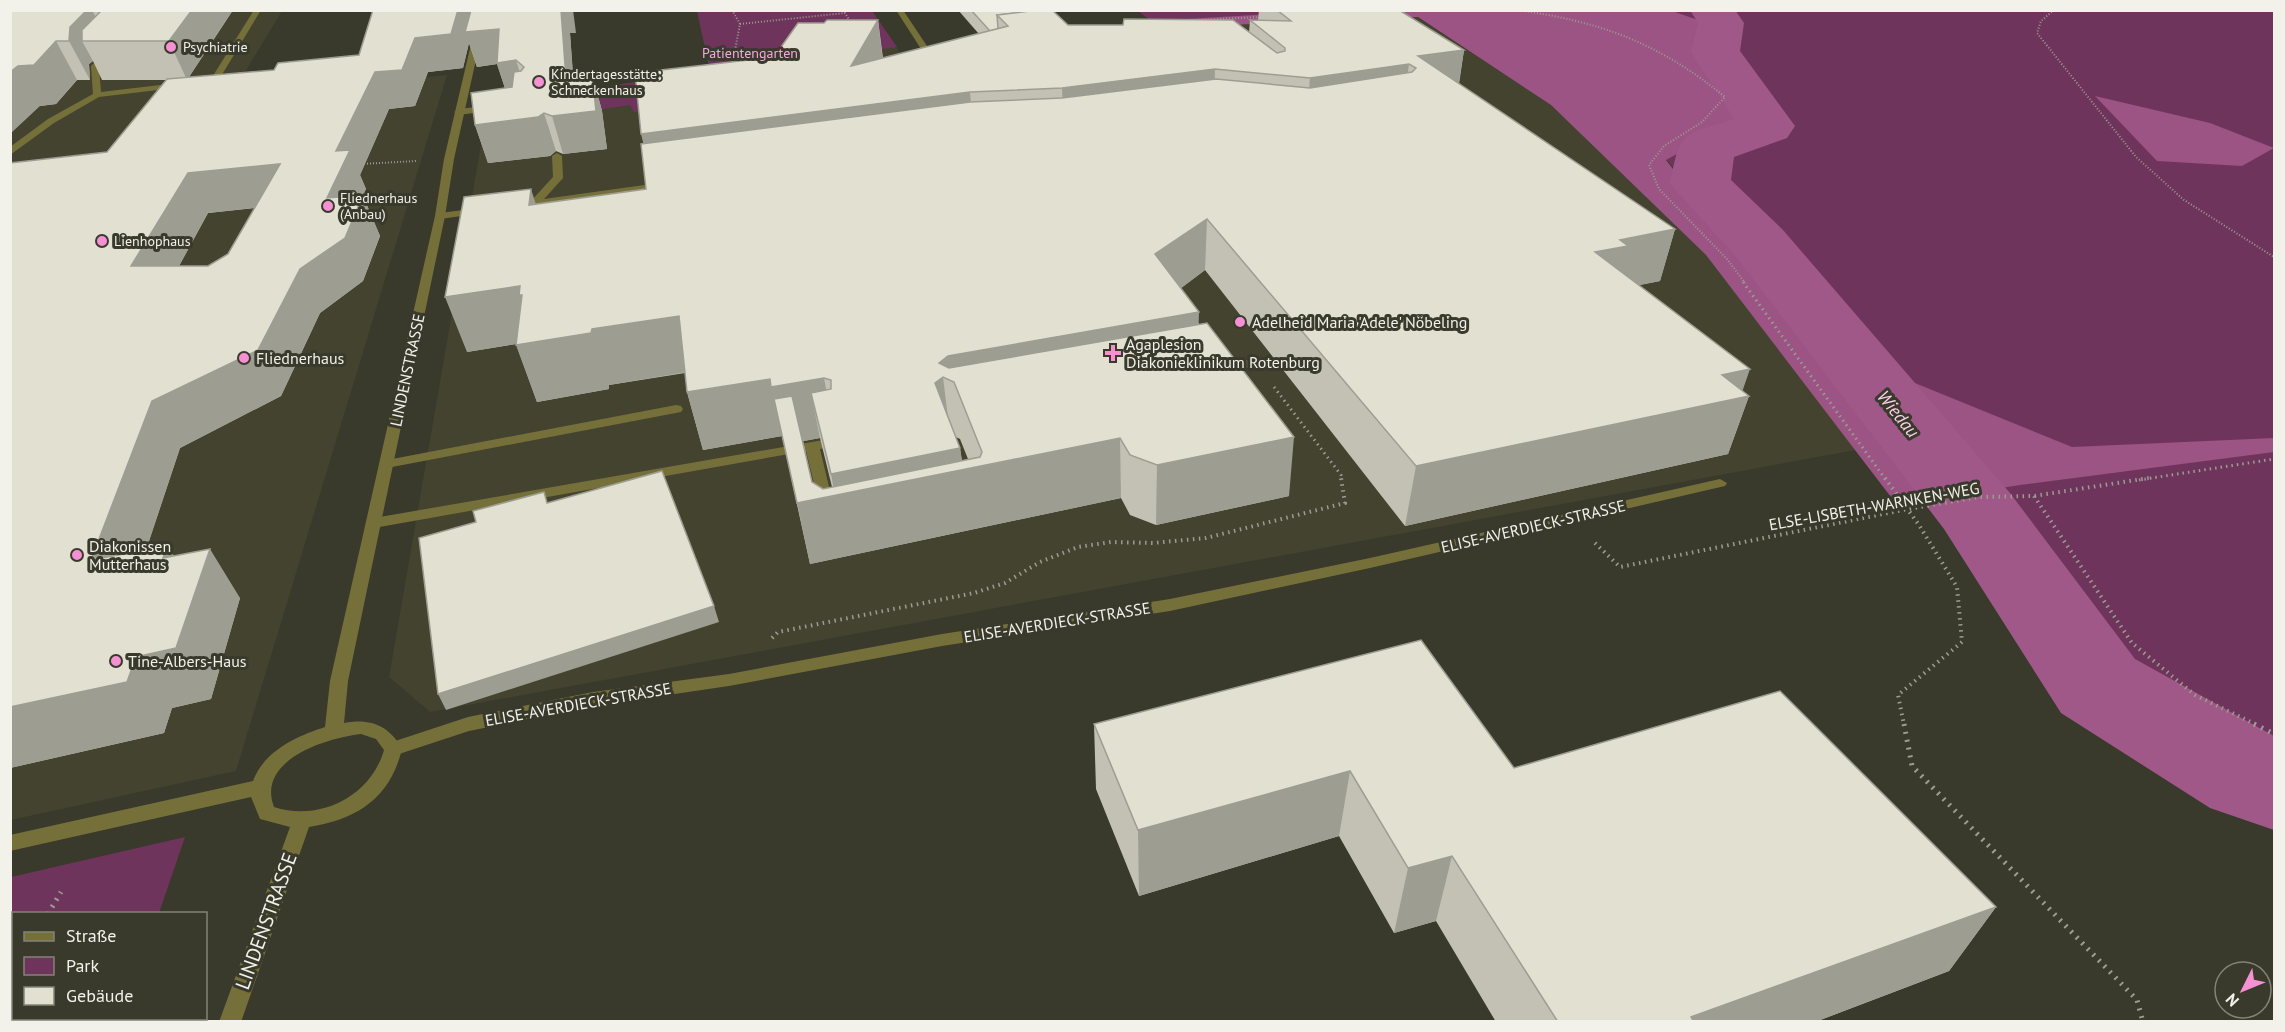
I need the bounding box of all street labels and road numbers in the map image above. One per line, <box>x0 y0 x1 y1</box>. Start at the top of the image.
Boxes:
street label: LINDENSTRASSE <box>385 312 429 428</box>
street label: ELSE-LISBETH-WARNKEN-WEG <box>1767 478 1981 534</box>
street label: ELISE-AVERDIECK-STRASSE <box>1439 495 1627 557</box>
street label: ELISE-AVERDIECK-STRASSE <box>962 597 1152 647</box>
street label: ELISE-AVERDIECK-STRASSE <box>483 678 673 730</box>
street label: LINDENSTRASSE <box>229 849 303 993</box>

